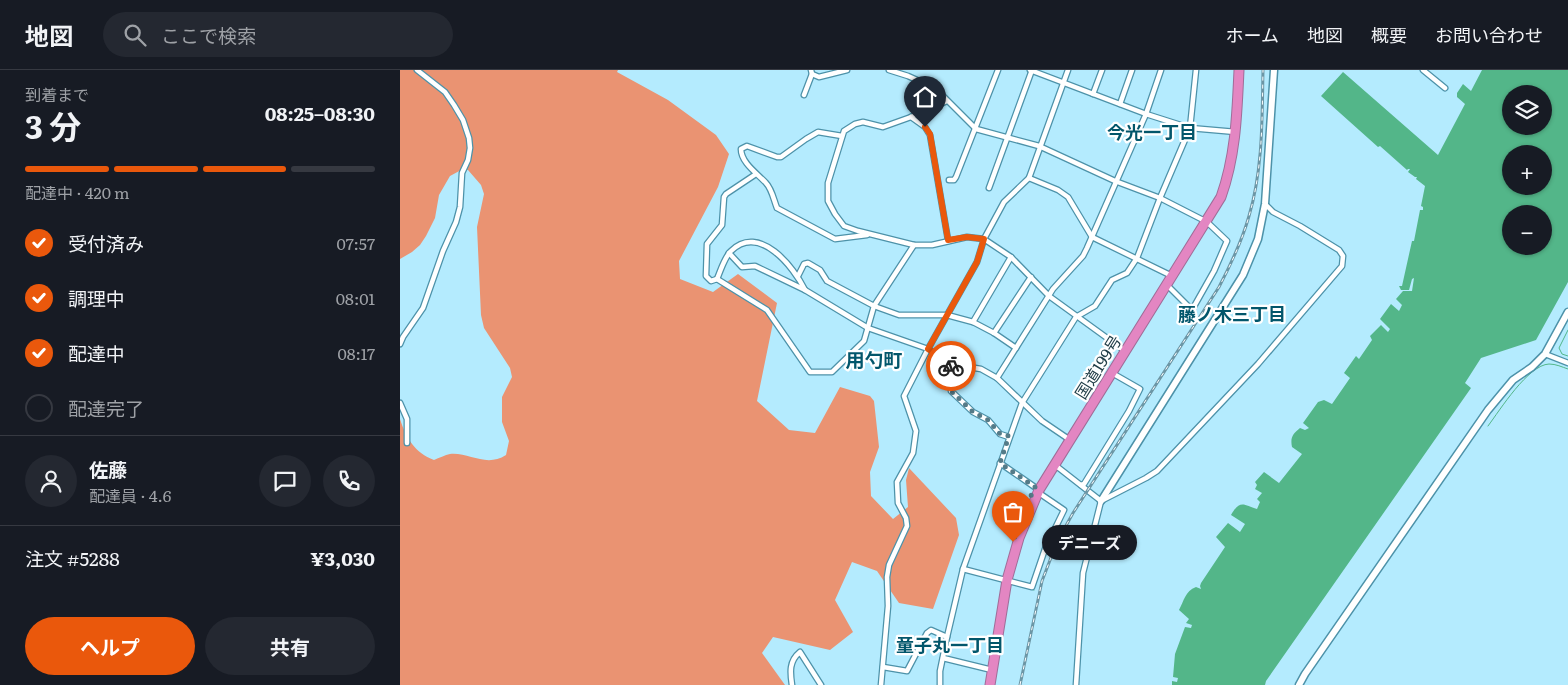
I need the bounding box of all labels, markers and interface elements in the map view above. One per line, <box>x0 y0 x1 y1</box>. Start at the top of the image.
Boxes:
search box <box>103 12 453 57</box>
text: 地図 <box>25 17 73 52</box>
icon: search <box>121 21 149 49</box>
text: ここで検索 <box>161 21 256 49</box>
text: ホーム <box>1226 21 1279 48</box>
text: 地図 <box>1307 21 1343 48</box>
text: 概要 <box>1371 21 1407 48</box>
text: お問い合わせ <box>1435 21 1543 48</box>
pin <box>904 76 946 127</box>
text: 到着まで <box>25 82 89 106</box>
icon: home <box>911 83 939 111</box>
map controls <box>1502 85 1552 255</box>
button: layers <box>1502 85 1552 135</box>
text: 08:25–08:30 <box>265 99 375 127</box>
text: 3 分 <box>25 101 81 149</box>
district label: 今光一丁目 <box>1107 118 1197 145</box>
button: + <box>1502 145 1552 195</box>
text: 配達中 · 420 m <box>25 180 130 204</box>
button: − <box>1502 205 1552 255</box>
icon: check <box>25 229 53 257</box>
text: 受付済み <box>68 229 144 257</box>
text: 07:57 <box>336 231 375 255</box>
icon: check <box>25 284 53 312</box>
text: 調理中 <box>68 284 125 312</box>
text: 08:01 <box>336 286 375 310</box>
district label: 藤ノ木三丁目 <box>1178 300 1286 327</box>
street label: 国道199号 <box>1068 330 1126 403</box>
icon: check <box>25 339 53 367</box>
text: 配達中 <box>68 339 125 367</box>
text: 08:17 <box>337 341 375 365</box>
courier <box>926 341 976 391</box>
district label: 用勺町 <box>845 345 903 373</box>
icon: bike <box>937 352 965 380</box>
text: 配達完了 <box>68 394 144 422</box>
button: person <box>25 455 77 507</box>
text: 佐藤 <box>89 455 127 483</box>
button: chat <box>259 455 311 507</box>
button: phone <box>323 455 375 507</box>
text: 配達員 · 4.6 <box>89 483 171 507</box>
pin <box>992 491 1034 542</box>
icon: bag <box>999 498 1027 526</box>
callout: デニーズ <box>1043 524 1138 560</box>
text: デニーズ <box>1058 530 1121 554</box>
text: 注文 #5288 <box>25 544 120 572</box>
text: ¥3,030 <box>310 544 375 572</box>
button: ヘルプ <box>25 617 195 675</box>
button: 共有 <box>205 617 375 675</box>
district label: 童子丸一丁目 <box>896 631 1004 658</box>

